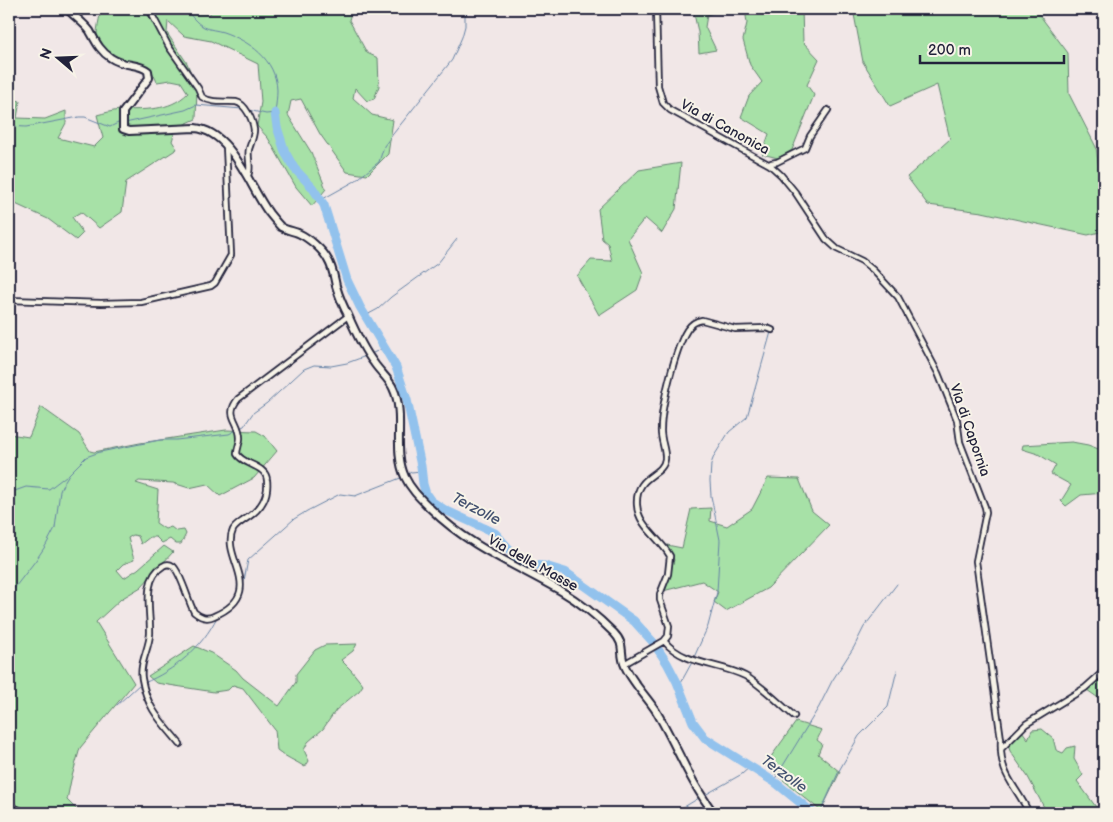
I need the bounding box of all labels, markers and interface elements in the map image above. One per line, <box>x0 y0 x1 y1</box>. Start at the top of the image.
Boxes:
north arrow <box>32 32 82 82</box>
scale bar <box>920 32 1064 64</box>
text: 200 m <box>928 41 971 60</box>
text: N <box>36 46 56 62</box>
street label: Via di Canonica <box>678 96 772 158</box>
street label: Via di Capornia <box>946 381 994 479</box>
water label: Terzolle <box>448 488 504 530</box>
street label: Via delle Masse <box>485 531 581 595</box>
water label: Terzolle <box>757 751 811 797</box>

